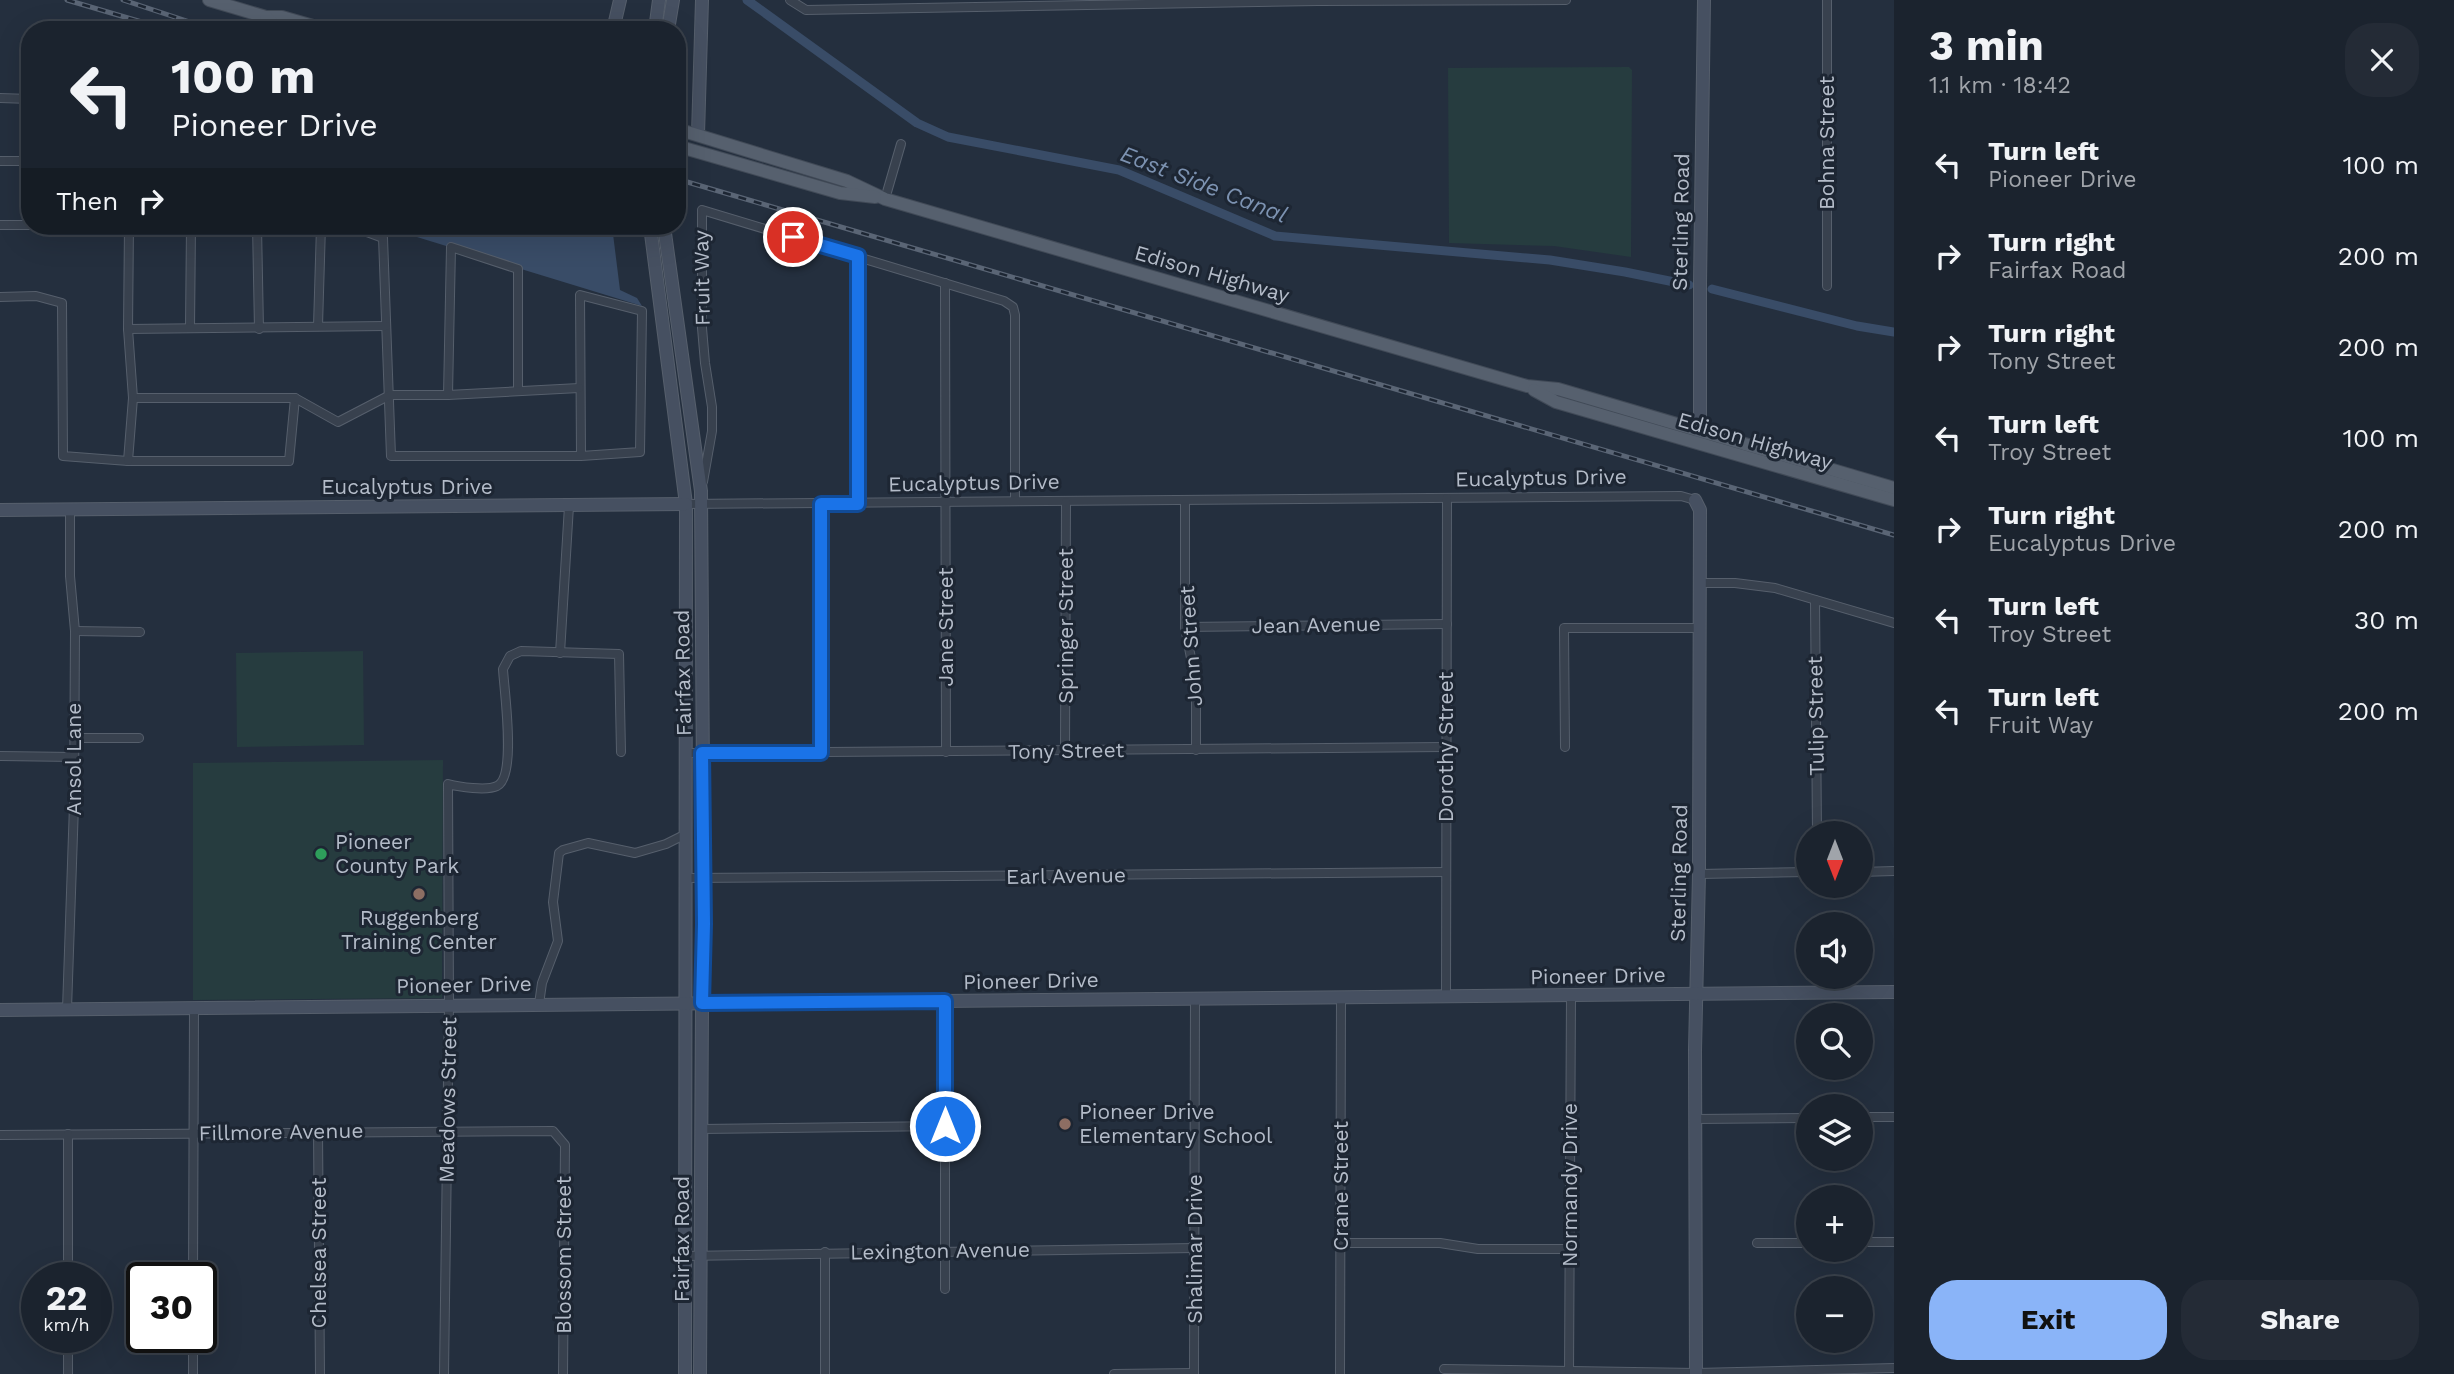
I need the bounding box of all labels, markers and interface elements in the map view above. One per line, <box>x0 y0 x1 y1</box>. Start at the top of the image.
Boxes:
text: 3 min <box>1929 21 2044 70</box>
button: close <box>2345 23 2419 97</box>
text: 100 m <box>171 47 315 105</box>
icon: left <box>56 49 147 140</box>
text: 1.1 km · 18:42 <box>1929 72 2071 99</box>
street label: Bohna Street <box>1814 76 1839 210</box>
text: Pioneer Drive <box>171 106 378 144</box>
text: Turn left <box>1988 136 2099 166</box>
water label: East Side Canal <box>1117 140 1291 229</box>
icon: left <box>1929 146 1967 184</box>
text: 100 m <box>2343 150 2419 180</box>
street label: Sterling Road <box>1667 153 1694 291</box>
text: Pioneer Drive <box>1988 166 2137 193</box>
icon: right <box>132 182 170 220</box>
text: Then <box>56 186 118 216</box>
pin <box>763 207 823 267</box>
icon: arrive <box>774 218 812 256</box>
text: Turn right <box>1988 227 2115 257</box>
street label: Fruit Way <box>688 230 715 326</box>
icon: right <box>1929 237 1967 275</box>
street label: Edison Highway <box>1132 239 1293 308</box>
text: 200 m <box>2338 241 2419 271</box>
text: Fairfax Road <box>1988 257 2127 284</box>
text: Turn right <box>1988 318 2115 348</box>
icon: right <box>1929 328 1967 366</box>
text: 200 m <box>2338 332 2419 362</box>
text: Tony Street <box>1988 348 2115 375</box>
street label: Edison Highway <box>1675 406 1836 475</box>
text: Turn left <box>1988 409 2099 439</box>
icon: left <box>1929 419 1967 457</box>
text: 100 m <box>2343 423 2419 453</box>
text: Troy Street <box>1988 439 2111 466</box>
street label: Eucalyptus Drive <box>1455 464 1627 491</box>
street label: Eucalyptus Drive <box>888 469 1060 496</box>
street label: Eucalyptus Drive <box>321 474 493 499</box>
text: Turn right <box>1988 500 2115 530</box>
icon: right <box>1929 510 1967 548</box>
text: 200 m <box>2338 514 2419 544</box>
text: Eucalyptus Drive <box>1988 530 2176 557</box>
street label: Springer Street <box>1053 548 1078 704</box>
street label: Jane Street <box>933 567 958 686</box>
street label: John Street <box>1174 585 1207 707</box>
text: Turn left <box>1988 591 2099 621</box>
icon: left <box>1929 601 1967 639</box>
text: 30 m <box>2354 605 2419 635</box>
street label: Fairfax Road <box>669 610 696 736</box>
street label: Jean Avenue <box>1251 611 1381 638</box>
text: Troy Street <box>1988 621 2111 648</box>
street label: Tulip Street <box>1802 656 1829 776</box>
street label: Dorothy Street <box>1433 672 1458 822</box>
text: Turn left <box>1988 682 2099 712</box>
icon: left <box>1929 692 1967 730</box>
text: 200 m <box>2338 696 2419 726</box>
street label: Ansol Lane <box>61 703 86 815</box>
text: Fruit Way <box>1988 712 2093 739</box>
street label: Tony Street <box>1008 737 1125 764</box>
street label: Sterling Road <box>1665 804 1692 942</box>
north arrow <box>1796 821 1872 898</box>
map controls <box>1796 821 1873 1353</box>
place label: Pioneer County Park <box>335 829 459 878</box>
marker: Pioneer County Park <box>313 846 329 862</box>
street label: Earl Avenue <box>1006 862 1126 889</box>
marker: Ruggenberg Training Center <box>411 886 427 902</box>
place label: Ruggenberg Training Center <box>341 905 497 954</box>
button: sound <box>1796 912 1873 989</box>
street label: Pioneer Drive <box>1530 962 1666 989</box>
street label: Pioneer Drive <box>963 967 1099 994</box>
street label: Pioneer Drive <box>396 971 532 998</box>
button: search <box>1796 1003 1873 1080</box>
street label: Meadows Street <box>434 1017 461 1183</box>
position arrow <box>908 1089 982 1163</box>
button: layers <box>1796 1094 1873 1171</box>
place label: Pioneer Drive Elementary School <box>1079 1099 1273 1148</box>
street label: Normandy Drive <box>1557 1103 1582 1267</box>
marker: Pioneer Drive Elementary School <box>1057 1116 1073 1132</box>
street label: Fillmore Avenue <box>198 1118 364 1145</box>
street label: Crane Street <box>1328 1121 1353 1251</box>
street label: Shalimar Drive <box>1182 1174 1207 1324</box>
street label: Blossom Street <box>551 1176 576 1334</box>
street label: Fairfax Road <box>669 1176 694 1302</box>
street label: Chelsea Street <box>306 1177 331 1328</box>
button: + <box>1796 1185 1873 1262</box>
street label: Lexington Avenue <box>850 1236 1030 1265</box>
speed limit sign: 30 <box>126 1262 217 1353</box>
button: − <box>1796 1276 1873 1353</box>
text: 22 <box>46 1277 87 1319</box>
button: Exit <box>1929 1280 2167 1360</box>
button: Share <box>2181 1280 2419 1360</box>
text: km/h <box>43 1314 90 1335</box>

